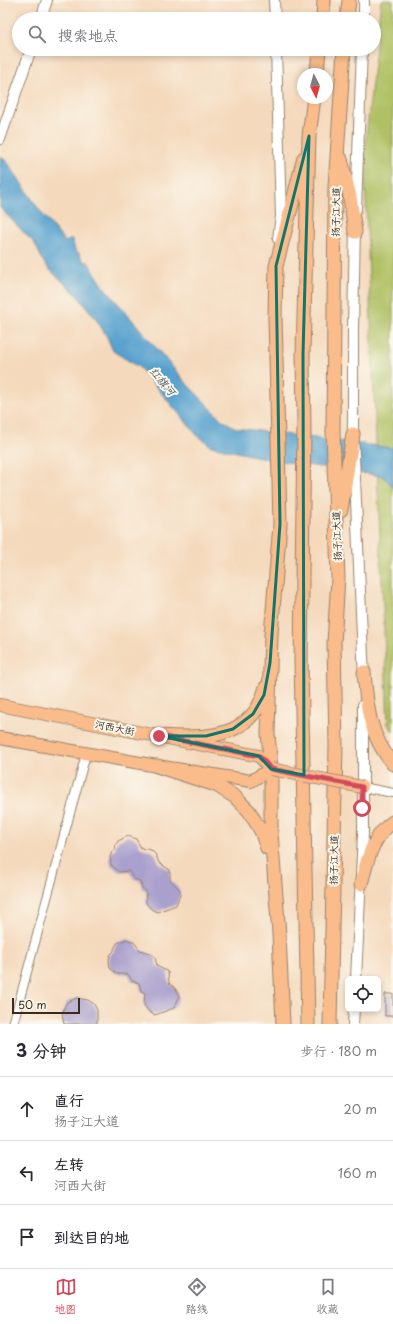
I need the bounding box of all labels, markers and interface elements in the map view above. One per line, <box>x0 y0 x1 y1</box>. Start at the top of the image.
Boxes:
search box <box>12 12 381 56</box>
icon: search <box>26 23 48 45</box>
text: 搜索地点 <box>58 23 118 46</box>
north arrow <box>297 68 333 104</box>
street label: 扬子江大道 <box>327 187 343 237</box>
water label: 红旗河 <box>146 363 181 401</box>
street label: 扬子江大道 <box>328 511 344 561</box>
street label: 河西大街 <box>94 716 136 738</box>
route end <box>150 727 168 745</box>
route start <box>353 799 371 817</box>
street label: 扬子江大道 <box>325 835 341 885</box>
map controls <box>345 976 381 1012</box>
button: locate <box>345 976 381 1012</box>
scale bar <box>12 996 80 1015</box>
text: 50 m <box>18 996 47 1013</box>
text: 3 分钟 <box>16 1037 67 1063</box>
text: 步行 · 180 m <box>301 1041 377 1060</box>
text: 直行 <box>54 1088 84 1111</box>
icon: ahead <box>16 1098 38 1120</box>
text: 20 m <box>343 1099 377 1118</box>
text: 扬子江大道 <box>54 1111 119 1130</box>
text: 左转 <box>54 1152 84 1175</box>
icon: left <box>16 1162 38 1184</box>
text: 160 m <box>338 1163 377 1182</box>
text: 河西大街 <box>54 1175 106 1194</box>
text: 到达目的地 <box>54 1225 129 1248</box>
icon: arrive <box>16 1226 38 1248</box>
tab: 地图 <box>55 1276 77 1317</box>
tab: 路线 <box>186 1276 208 1317</box>
tab: 收藏 <box>317 1276 339 1317</box>

